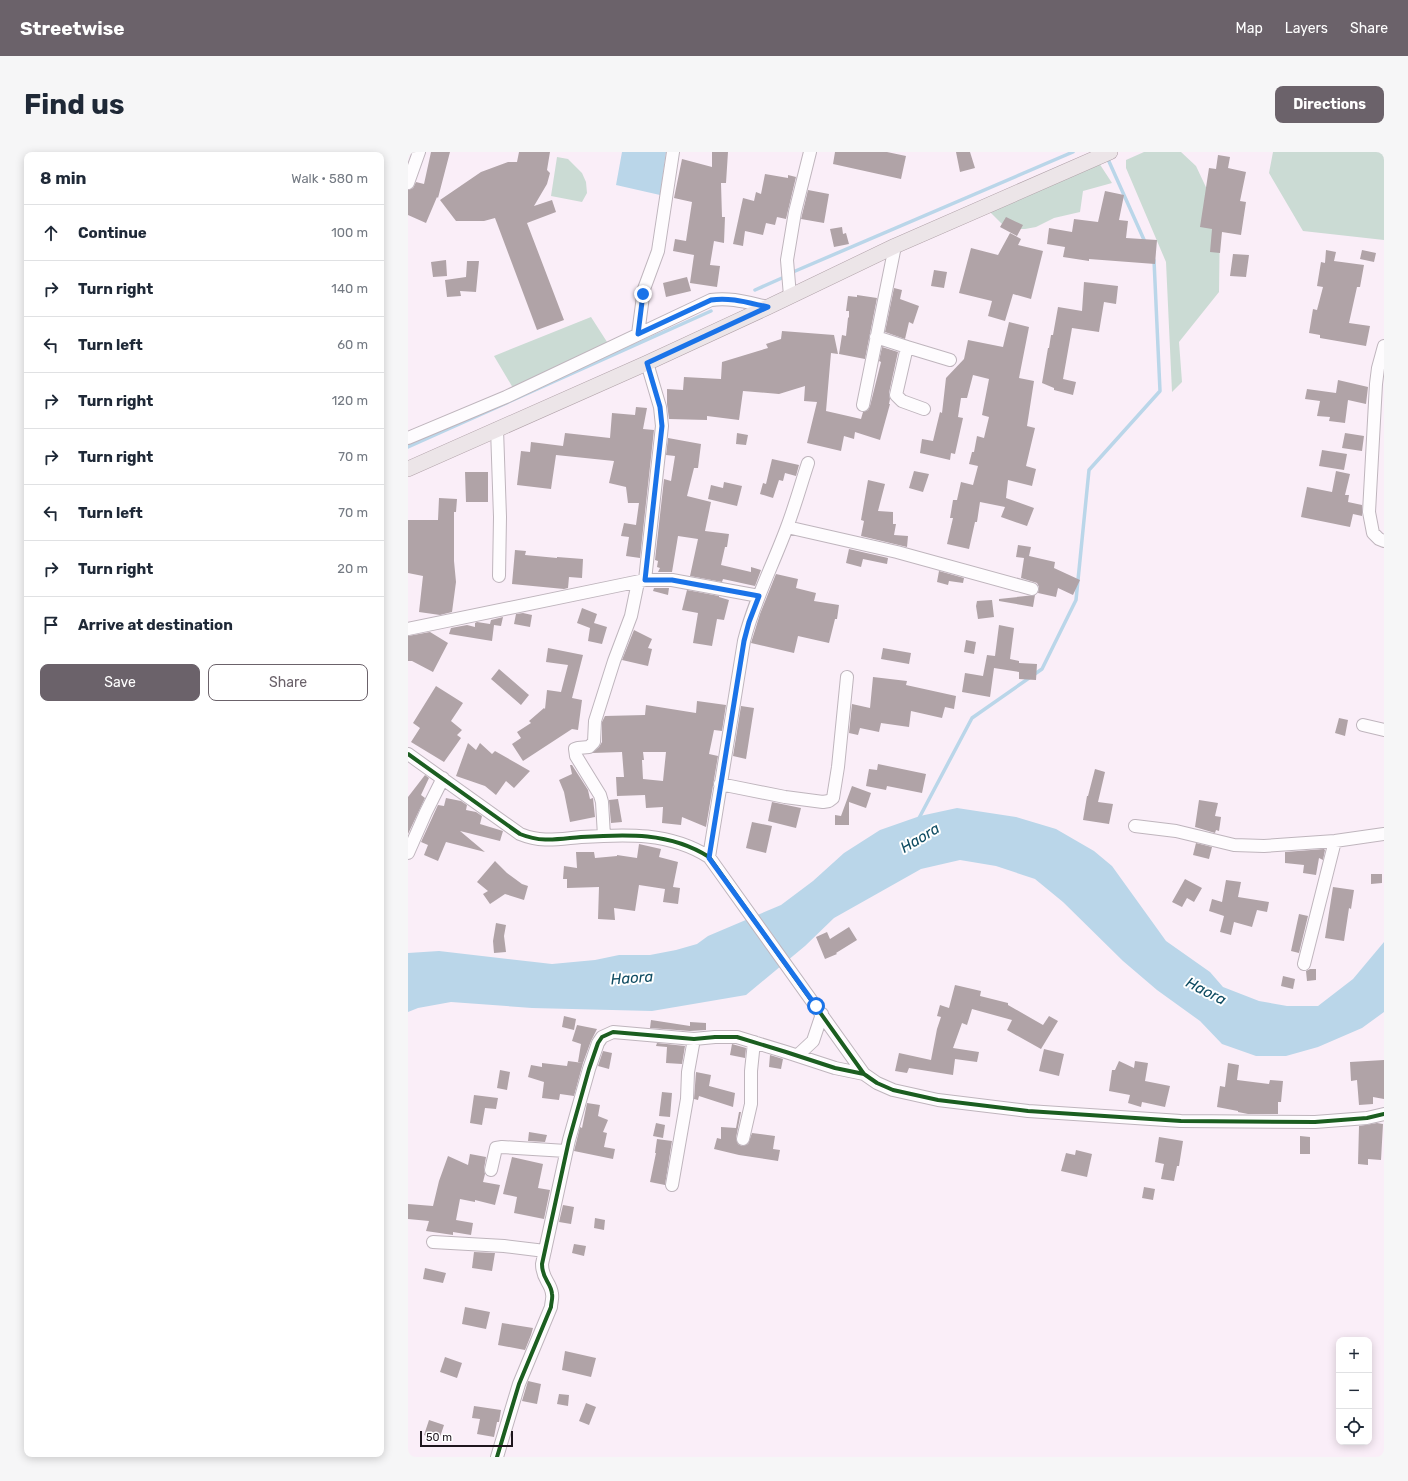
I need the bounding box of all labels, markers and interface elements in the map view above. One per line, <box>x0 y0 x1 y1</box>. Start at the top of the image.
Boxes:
text: Streetwise <box>20 17 125 40</box>
text: Map <box>1236 20 1263 37</box>
text: Layers <box>1285 20 1328 37</box>
text: Share <box>1350 20 1388 37</box>
button: Directions <box>1275 86 1384 123</box>
text: Find us <box>24 88 124 121</box>
text: 8 min <box>40 168 87 188</box>
text: Walk · 580 m <box>291 171 368 186</box>
icon: ahead <box>40 222 62 244</box>
text: Continue <box>78 224 147 242</box>
text: 100 m <box>331 225 368 240</box>
icon: right <box>40 278 62 300</box>
text: Turn right <box>78 280 153 298</box>
text: 140 m <box>331 281 368 296</box>
route end <box>634 285 652 303</box>
icon: left <box>40 334 62 356</box>
text: Turn left <box>78 336 143 354</box>
text: 60 m <box>337 337 368 352</box>
icon: right <box>40 390 62 412</box>
text: Turn right <box>78 392 153 410</box>
text: 120 m <box>332 393 368 408</box>
icon: right <box>40 446 62 468</box>
text: Turn right <box>78 448 153 466</box>
text: 70 m <box>338 449 368 464</box>
icon: left <box>40 502 62 524</box>
text: Turn left <box>78 504 143 522</box>
text: 70 m <box>338 505 368 520</box>
icon: right <box>40 558 62 580</box>
text: Turn right <box>78 560 153 578</box>
text: 20 m <box>337 561 368 576</box>
icon: arrive <box>40 614 62 636</box>
text: Arrive at destination <box>78 616 233 634</box>
button: Save <box>40 664 200 701</box>
button: Share <box>208 664 368 701</box>
water label: Haora <box>897 819 943 857</box>
water label: Haora <box>610 968 654 988</box>
water label: Haora <box>1183 973 1229 1009</box>
route start <box>807 997 825 1015</box>
map controls <box>1336 1337 1372 1445</box>
button: + <box>1336 1337 1372 1373</box>
button: − <box>1336 1373 1372 1409</box>
button: locate <box>1336 1409 1372 1445</box>
scale bar <box>420 1429 513 1448</box>
text: 50 m <box>426 1431 452 1444</box>

